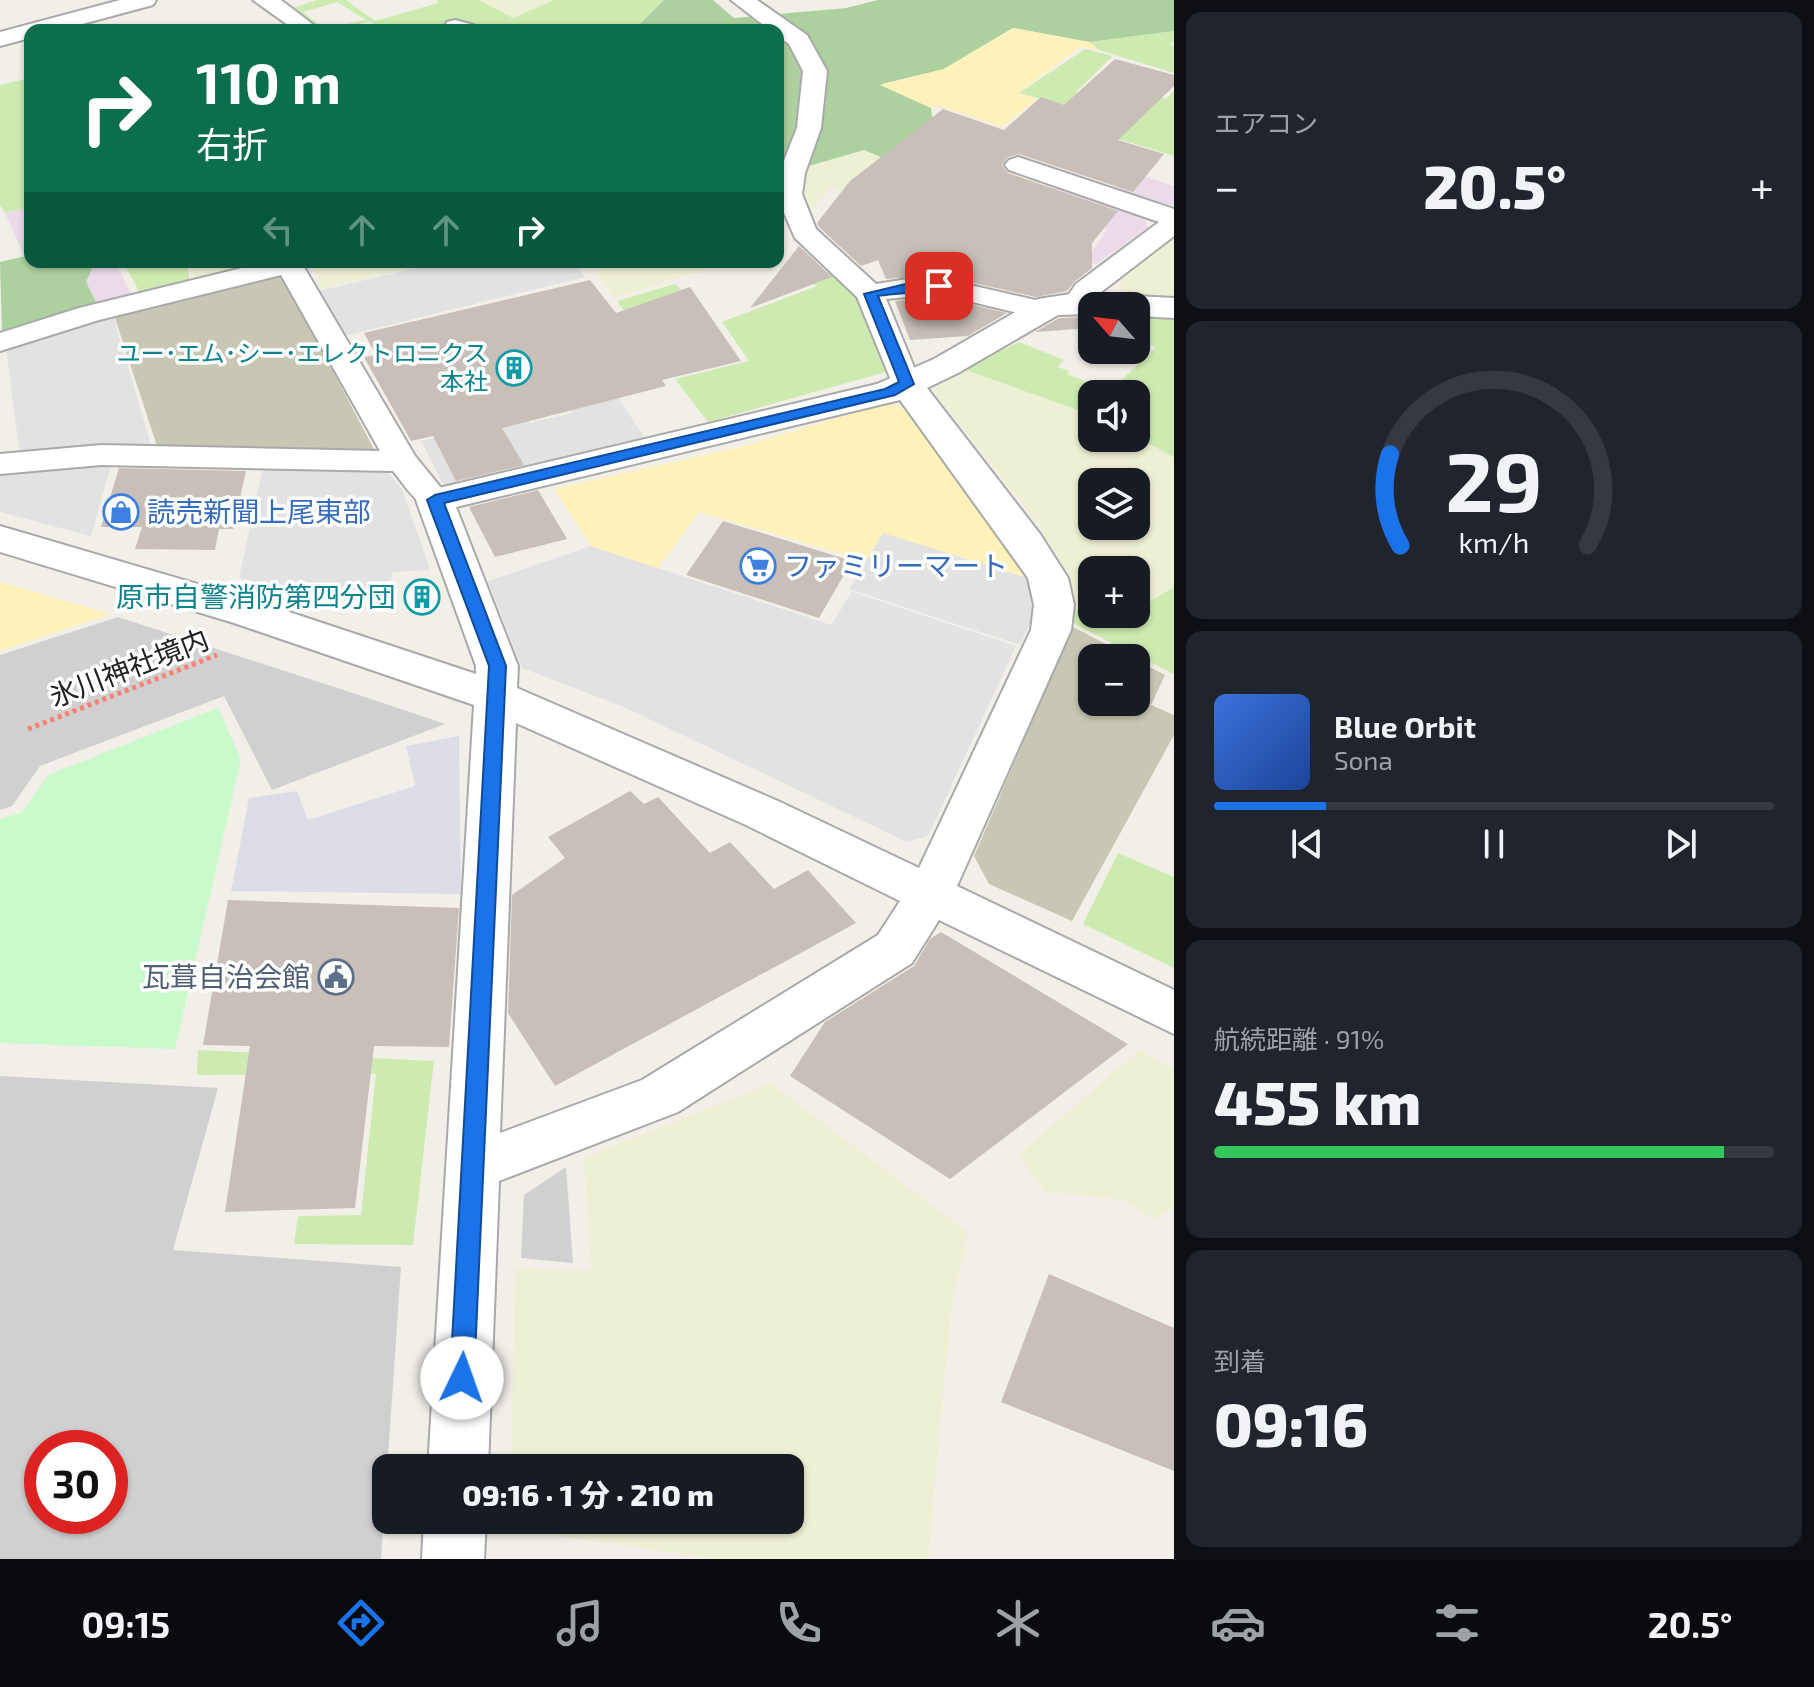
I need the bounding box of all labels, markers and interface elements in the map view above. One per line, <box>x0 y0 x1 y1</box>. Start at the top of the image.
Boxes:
text: 110 m <box>196 48 341 115</box>
icon: right <box>64 56 168 160</box>
text: エアコン <box>1214 107 1318 138</box>
text: 右折 <box>196 122 268 165</box>
text: 20.5° <box>1423 149 1566 221</box>
text: − <box>1214 159 1240 212</box>
text: + <box>1750 159 1774 212</box>
icon: left <box>256 208 300 252</box>
icon: ahead <box>340 208 384 252</box>
icon: ahead <box>424 208 468 252</box>
icon: right <box>508 208 552 252</box>
pin <box>905 252 973 320</box>
icon: arrive <box>917 264 961 308</box>
north arrow <box>1078 292 1150 364</box>
map controls <box>1078 292 1150 716</box>
place label: ユー･エム･シー･エレクトロニクス 本社 <box>117 338 488 395</box>
building icon: ユー･エム･シー･エレクトロニクス 本社 <box>495 349 533 387</box>
button: sound <box>1078 380 1150 452</box>
text: 29 <box>1445 429 1543 529</box>
button: layers <box>1078 468 1150 540</box>
shop icon: 読売新聞上尾東部 <box>102 493 140 531</box>
place label: 読売新聞上尾東部 <box>147 494 371 528</box>
text: km/h <box>1459 524 1529 559</box>
supermarket icon: ファミリーマート <box>739 547 777 585</box>
place label: ファミリーマート <box>784 548 1008 582</box>
button: + <box>1078 556 1150 628</box>
building icon: 原市自警消防第四分団 <box>403 578 441 616</box>
place label: 原市自警消防第四分団 <box>116 579 396 613</box>
street label: 氷川神社境内 <box>44 621 213 713</box>
button: − <box>1078 644 1150 716</box>
text: Blue Orbit <box>1334 708 1476 744</box>
text: Sona <box>1334 744 1393 775</box>
icon: previous <box>1285 822 1329 866</box>
icon: pause <box>1472 822 1516 866</box>
icon: next <box>1659 822 1703 866</box>
public building icon: 瓦葺自治会館 <box>317 958 355 996</box>
place label: 瓦葺自治会館 <box>142 959 310 993</box>
text: 航続距離 · 91% <box>1214 1023 1384 1054</box>
text: 455 km <box>1214 1065 1421 1137</box>
position arrow <box>420 1336 504 1420</box>
text: 到着 <box>1214 1345 1266 1376</box>
text: 09:16 <box>1214 1387 1368 1459</box>
speed limit sign: 30 <box>24 1430 128 1534</box>
text: 09:16 · 1 分 · 210 m <box>462 1476 714 1512</box>
icon: directions <box>333 1595 389 1651</box>
icon: music <box>552 1595 608 1651</box>
icon: phone <box>771 1595 827 1651</box>
icon: climate <box>990 1595 1046 1651</box>
icon: car <box>1210 1595 1266 1651</box>
icon: filters <box>1429 1595 1485 1651</box>
text: 09:15 <box>82 1602 170 1645</box>
text: 20.5° <box>1648 1602 1732 1645</box>

